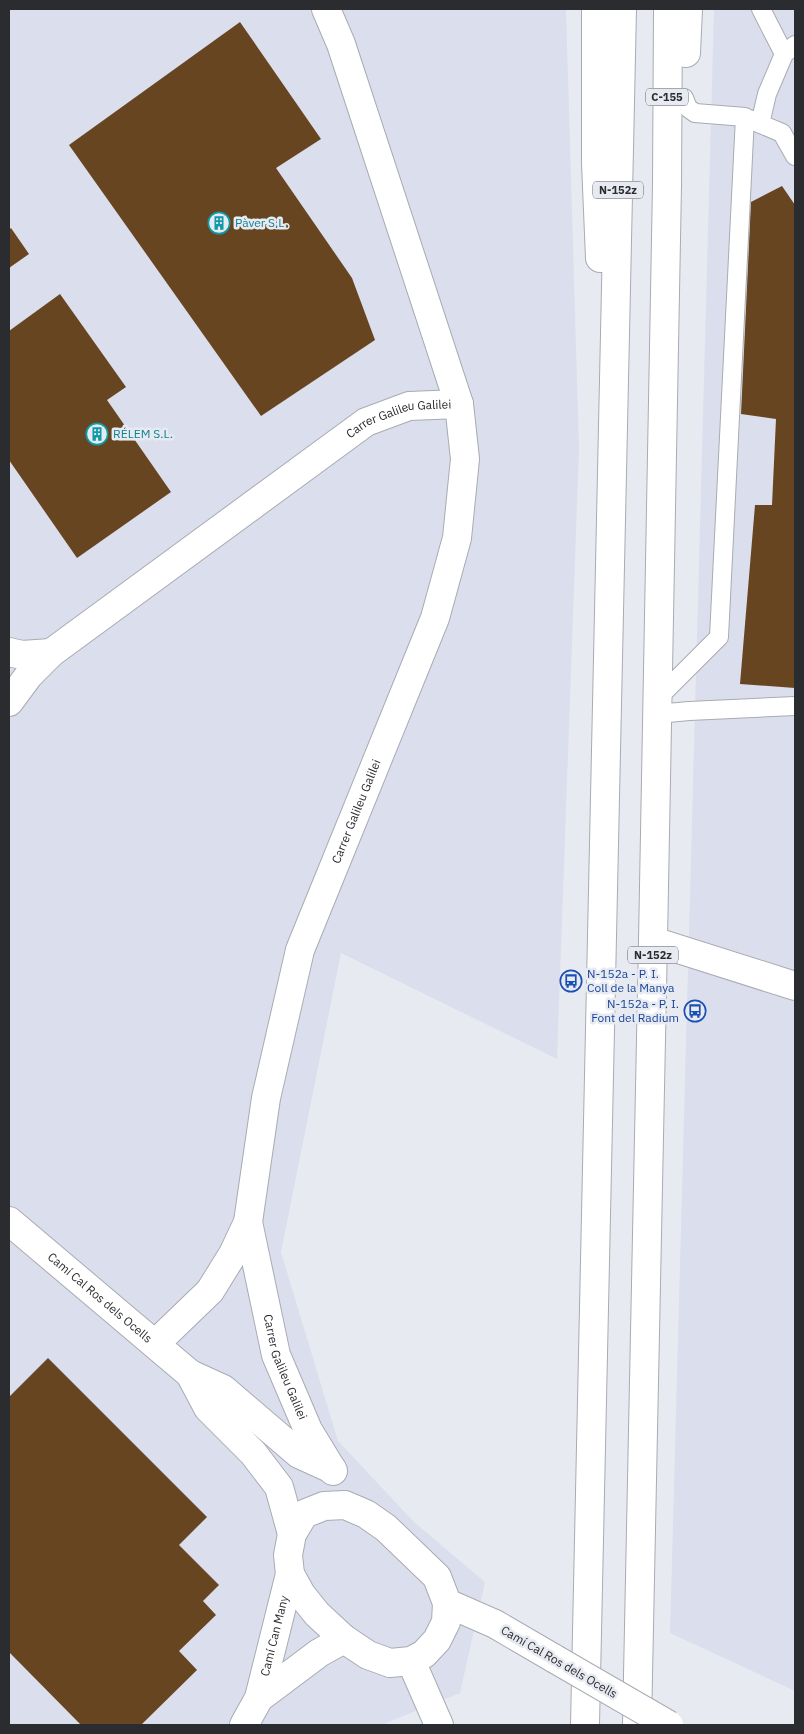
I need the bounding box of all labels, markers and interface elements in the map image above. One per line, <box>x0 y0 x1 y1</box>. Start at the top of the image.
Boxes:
road number: C-155 <box>646 88 688 105</box>
road number: N-152z <box>593 182 643 198</box>
building icon: Pàver S.L. <box>207 211 231 235</box>
place label: Pàver S.L. <box>235 215 288 230</box>
street label: Carrer Galileu Galilei <box>343 396 452 441</box>
building icon: RÉLEM S.L. <box>85 422 109 446</box>
place label: RÉLEM S.L. <box>113 426 173 441</box>
street label: Carrer Galileu Galilei <box>328 757 384 865</box>
road number: N-152z <box>628 946 678 964</box>
place label: N-152a - P. I. Coll de la Manya <box>587 966 675 995</box>
bus stop icon: N-152a - P. I. Coll de la Manya <box>559 969 583 993</box>
place label: N-152a - P. I. Font del Radium <box>591 996 679 1025</box>
bus stop icon: N-152a - P. I. Font del Radium <box>683 999 707 1023</box>
street label: Camí Cal Ros dels Ocells <box>45 1249 156 1346</box>
street label: Carrer Galileu Galilei <box>261 1313 311 1422</box>
street label: Camí Can Many <box>257 1594 291 1678</box>
street label: Camí Cal Ros dels Ocells <box>498 1622 620 1701</box>

